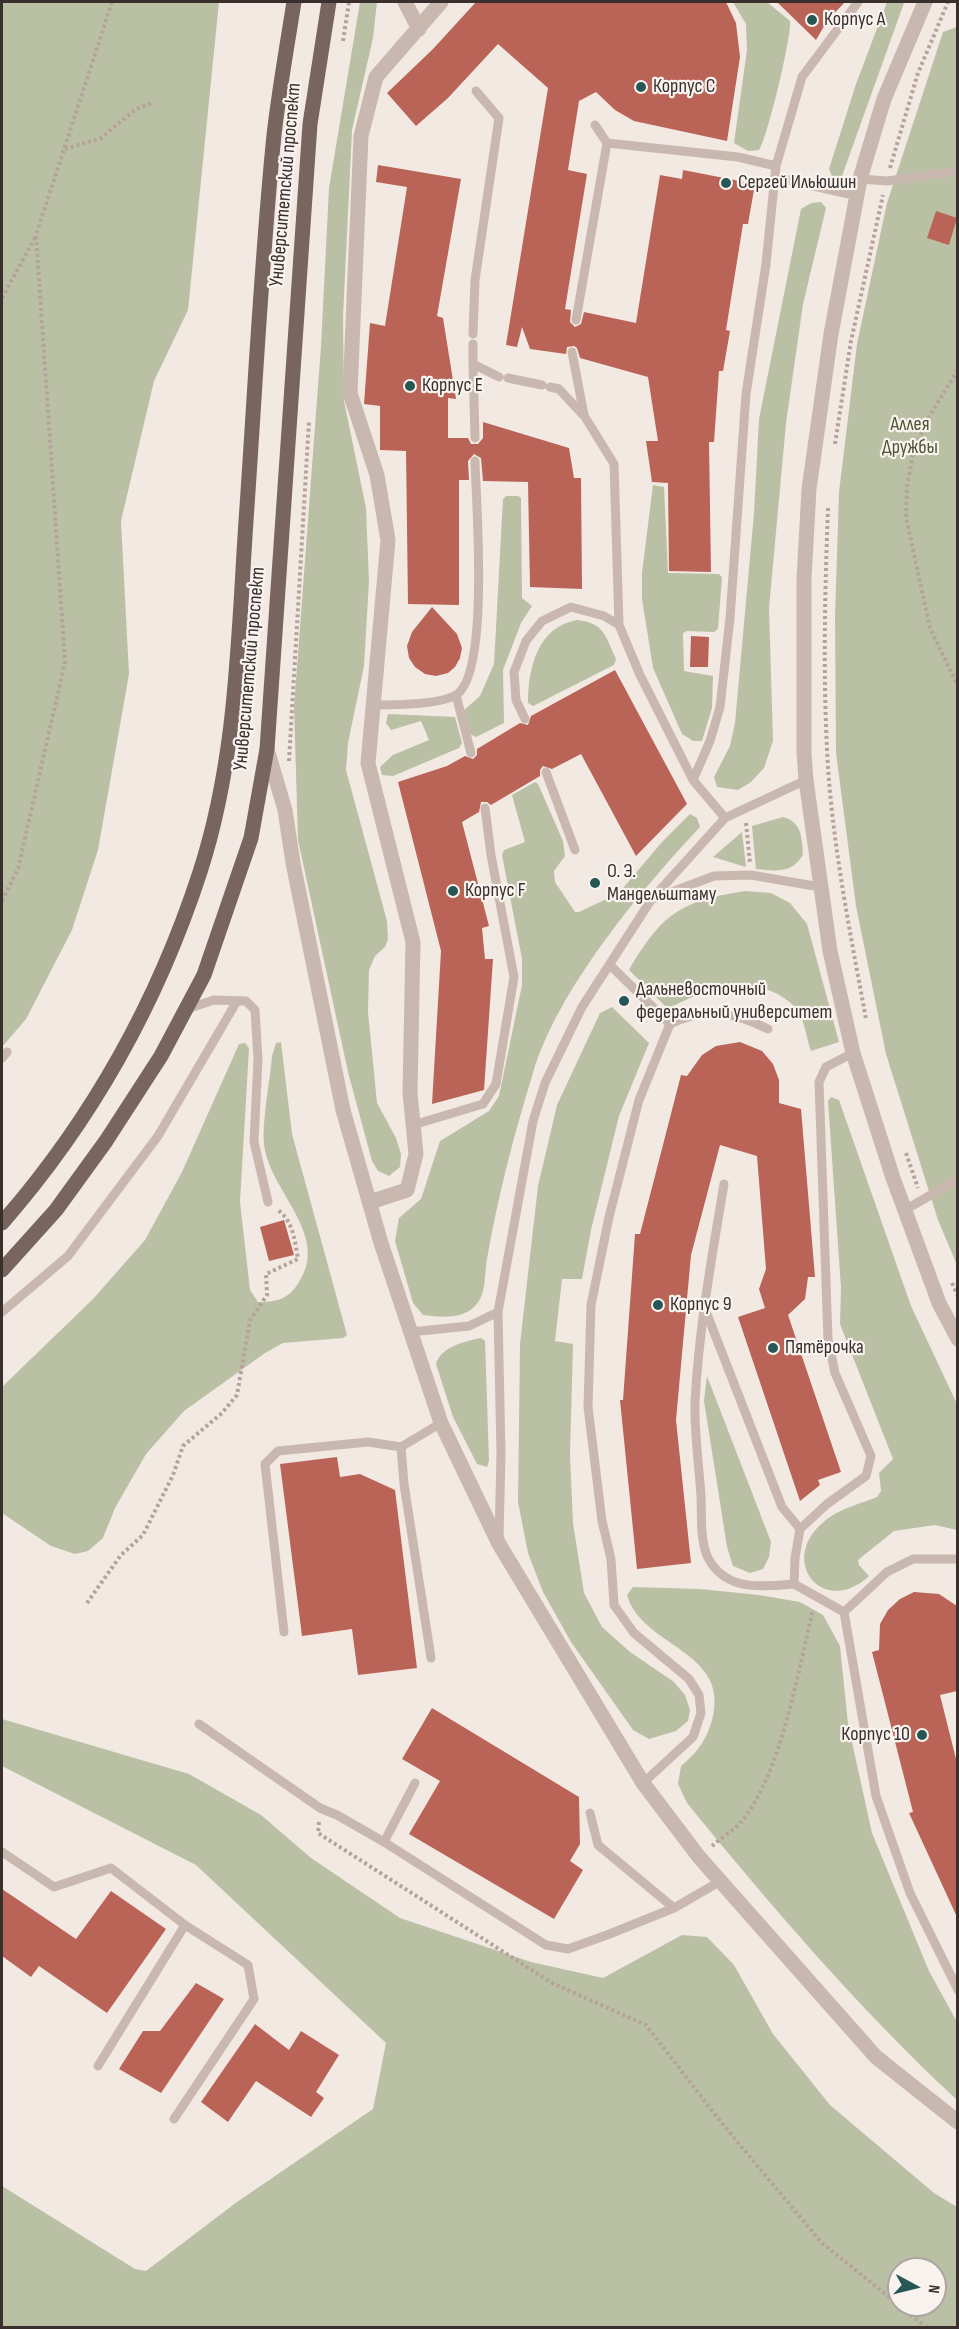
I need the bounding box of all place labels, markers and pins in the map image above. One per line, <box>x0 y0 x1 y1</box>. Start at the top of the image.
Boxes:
place label: Корпус A <box>824 8 885 32</box>
marker: Корпус A <box>805 13 819 27</box>
place label: Корпус C <box>653 75 715 99</box>
marker: Корпус C <box>634 80 648 94</box>
place label: Сергей Ильюшин <box>738 171 856 195</box>
marker: Сергей Ильюшин <box>719 176 733 190</box>
place label: Корпус E <box>422 374 483 398</box>
marker: Корпус E <box>403 379 417 393</box>
place label: О. Э. Мандельштаму <box>607 860 717 907</box>
marker: О. Э. Мандельштаму <box>588 876 602 890</box>
place label: Корпус F <box>465 879 526 903</box>
marker: Корпус F <box>446 884 460 898</box>
place label: Дальневосточный федеральный университет <box>636 978 832 1025</box>
marker: Дальневосточный федеральный университет <box>617 994 631 1008</box>
place label: Корпус 9 <box>670 1293 732 1317</box>
marker: Корпус 9 <box>651 1298 665 1312</box>
place label: Пятёрочка <box>785 1336 864 1360</box>
marker: Пятёрочка <box>766 1341 780 1355</box>
place label: Корпус 10 <box>841 1723 910 1747</box>
marker: Корпус 10 <box>915 1728 929 1742</box>

